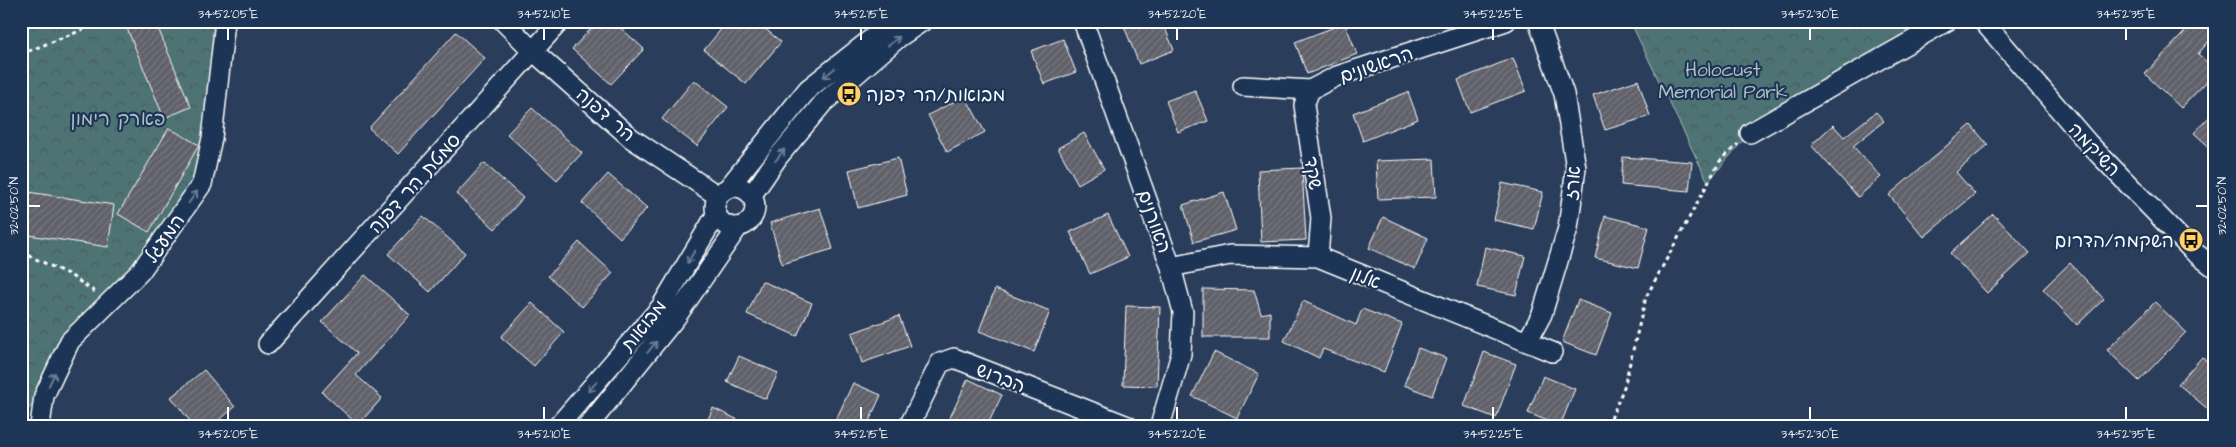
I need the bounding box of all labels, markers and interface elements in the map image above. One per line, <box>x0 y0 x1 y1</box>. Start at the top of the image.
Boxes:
text: 34°52'05"E <box>198 6 258 23</box>
text: 34°52'10"E <box>517 6 571 23</box>
text: 34°52'15"E <box>834 6 888 23</box>
text: 34°52'20"E <box>1148 6 1206 23</box>
text: 34°52'25"E <box>1463 6 1523 23</box>
text: 34°52'30"E <box>1781 6 1839 23</box>
text: 34°52'35"E <box>2097 6 2155 23</box>
one-way arrow <box>888 35 901 46</box>
street label: הראשונים <box>1336 40 1417 91</box>
park label: Holocust Memorial Park <box>1658 57 1788 106</box>
one-way arrow <box>822 67 835 78</box>
bus stop icon: מבואות/הר דפנה <box>836 81 862 107</box>
street label: הר דפנה <box>569 82 641 149</box>
place label: מבואות/הר דפנה <box>866 82 1005 109</box>
park label: פארק רימון <box>70 106 166 133</box>
street label: השיקמה <box>2062 117 2126 183</box>
street label: סמטת הר דפנה <box>363 128 468 240</box>
one-way arrow <box>774 149 785 162</box>
street label: שקד <box>1297 155 1328 192</box>
street label: ארז <box>1559 165 1588 201</box>
text: 32°02'50"N <box>6 176 23 235</box>
text: 32°02'50"N <box>2214 176 2231 235</box>
street label: האורנים <box>1130 186 1178 257</box>
one-way arrow <box>188 190 198 204</box>
street label: המעגל <box>139 209 192 269</box>
bus stop icon: השקמה/הדרום <box>2178 227 2204 253</box>
place label: השקמה/הדרום <box>2054 228 2174 255</box>
one-way arrow <box>685 249 695 263</box>
street label: אלון <box>1346 260 1385 297</box>
street label: מבואות <box>614 294 673 358</box>
one-way arrow <box>646 341 657 354</box>
street label: הברוש <box>972 357 1029 400</box>
one-way arrow <box>48 372 57 387</box>
one-way arrow <box>587 379 598 392</box>
text: 34°52'05"E <box>198 426 258 443</box>
text: 34°52'10"E <box>517 426 571 443</box>
text: 34°52'15"E <box>834 426 888 443</box>
text: 34°52'20"E <box>1148 426 1206 443</box>
text: 34°52'25"E <box>1463 426 1523 443</box>
text: 34°52'30"E <box>1781 426 1839 443</box>
text: 34°52'35"E <box>2097 426 2155 443</box>

